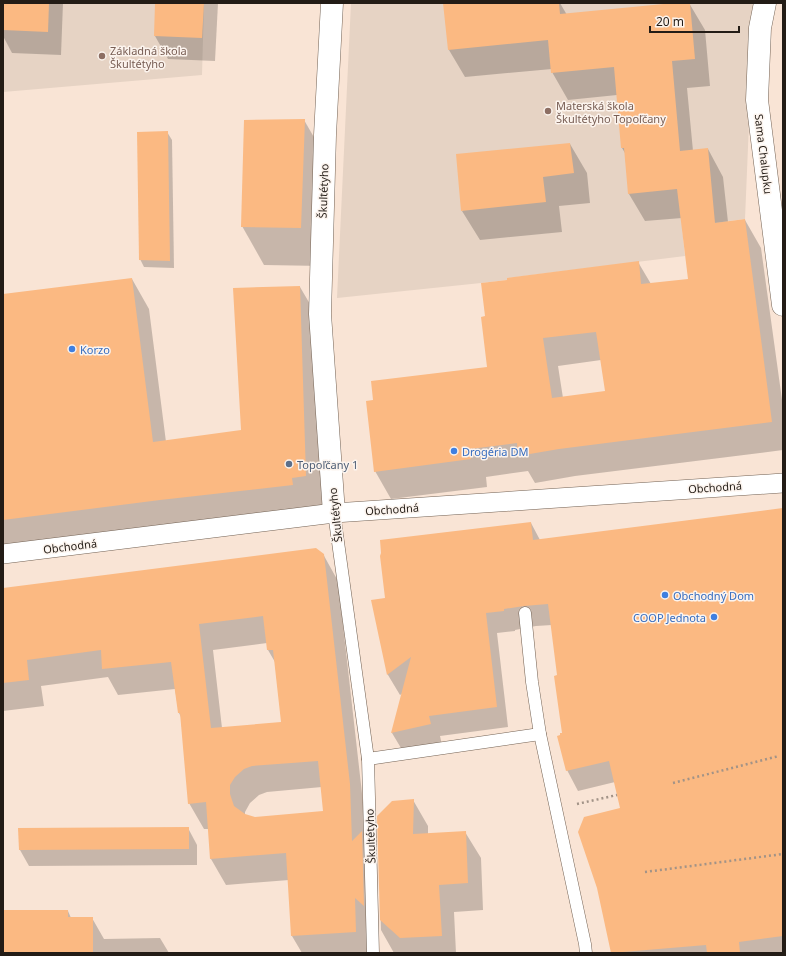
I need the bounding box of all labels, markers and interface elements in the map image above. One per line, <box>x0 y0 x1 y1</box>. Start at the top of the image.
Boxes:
scale bar <box>650 8 739 34</box>
text: 20 m <box>656 13 684 30</box>
place label: Základná škola Škultétyho <box>110 43 187 71</box>
marker: Základná škola Škultétyho <box>97 51 107 61</box>
place label: Materská škola Škultétyho Topoľčany <box>556 98 666 126</box>
marker: Materská škola Škultétyho Topoľčany <box>543 106 553 116</box>
street label: Sama Chalupku <box>752 113 776 195</box>
street label: Škultétyho <box>315 163 331 219</box>
place label: Korzo <box>80 342 110 357</box>
marker: Korzo <box>67 344 77 354</box>
place label: Drogéria DM <box>462 444 528 459</box>
marker: Drogéria DM <box>449 446 459 456</box>
place label: Topoľčany 1 <box>297 457 358 472</box>
marker: Topoľčany 1 <box>284 459 294 469</box>
street label: Obchodná <box>688 478 742 496</box>
street label: Škultétyho <box>325 487 345 543</box>
street label: Obchodná <box>365 500 419 518</box>
street label: Obchodná <box>42 535 98 557</box>
place label: Obchodný Dom <box>673 588 754 603</box>
marker: Obchodný Dom <box>660 590 670 600</box>
place label: COOP Jednota <box>633 610 706 625</box>
marker: COOP Jednota <box>709 612 719 622</box>
street label: Škultétyho <box>362 808 378 864</box>

